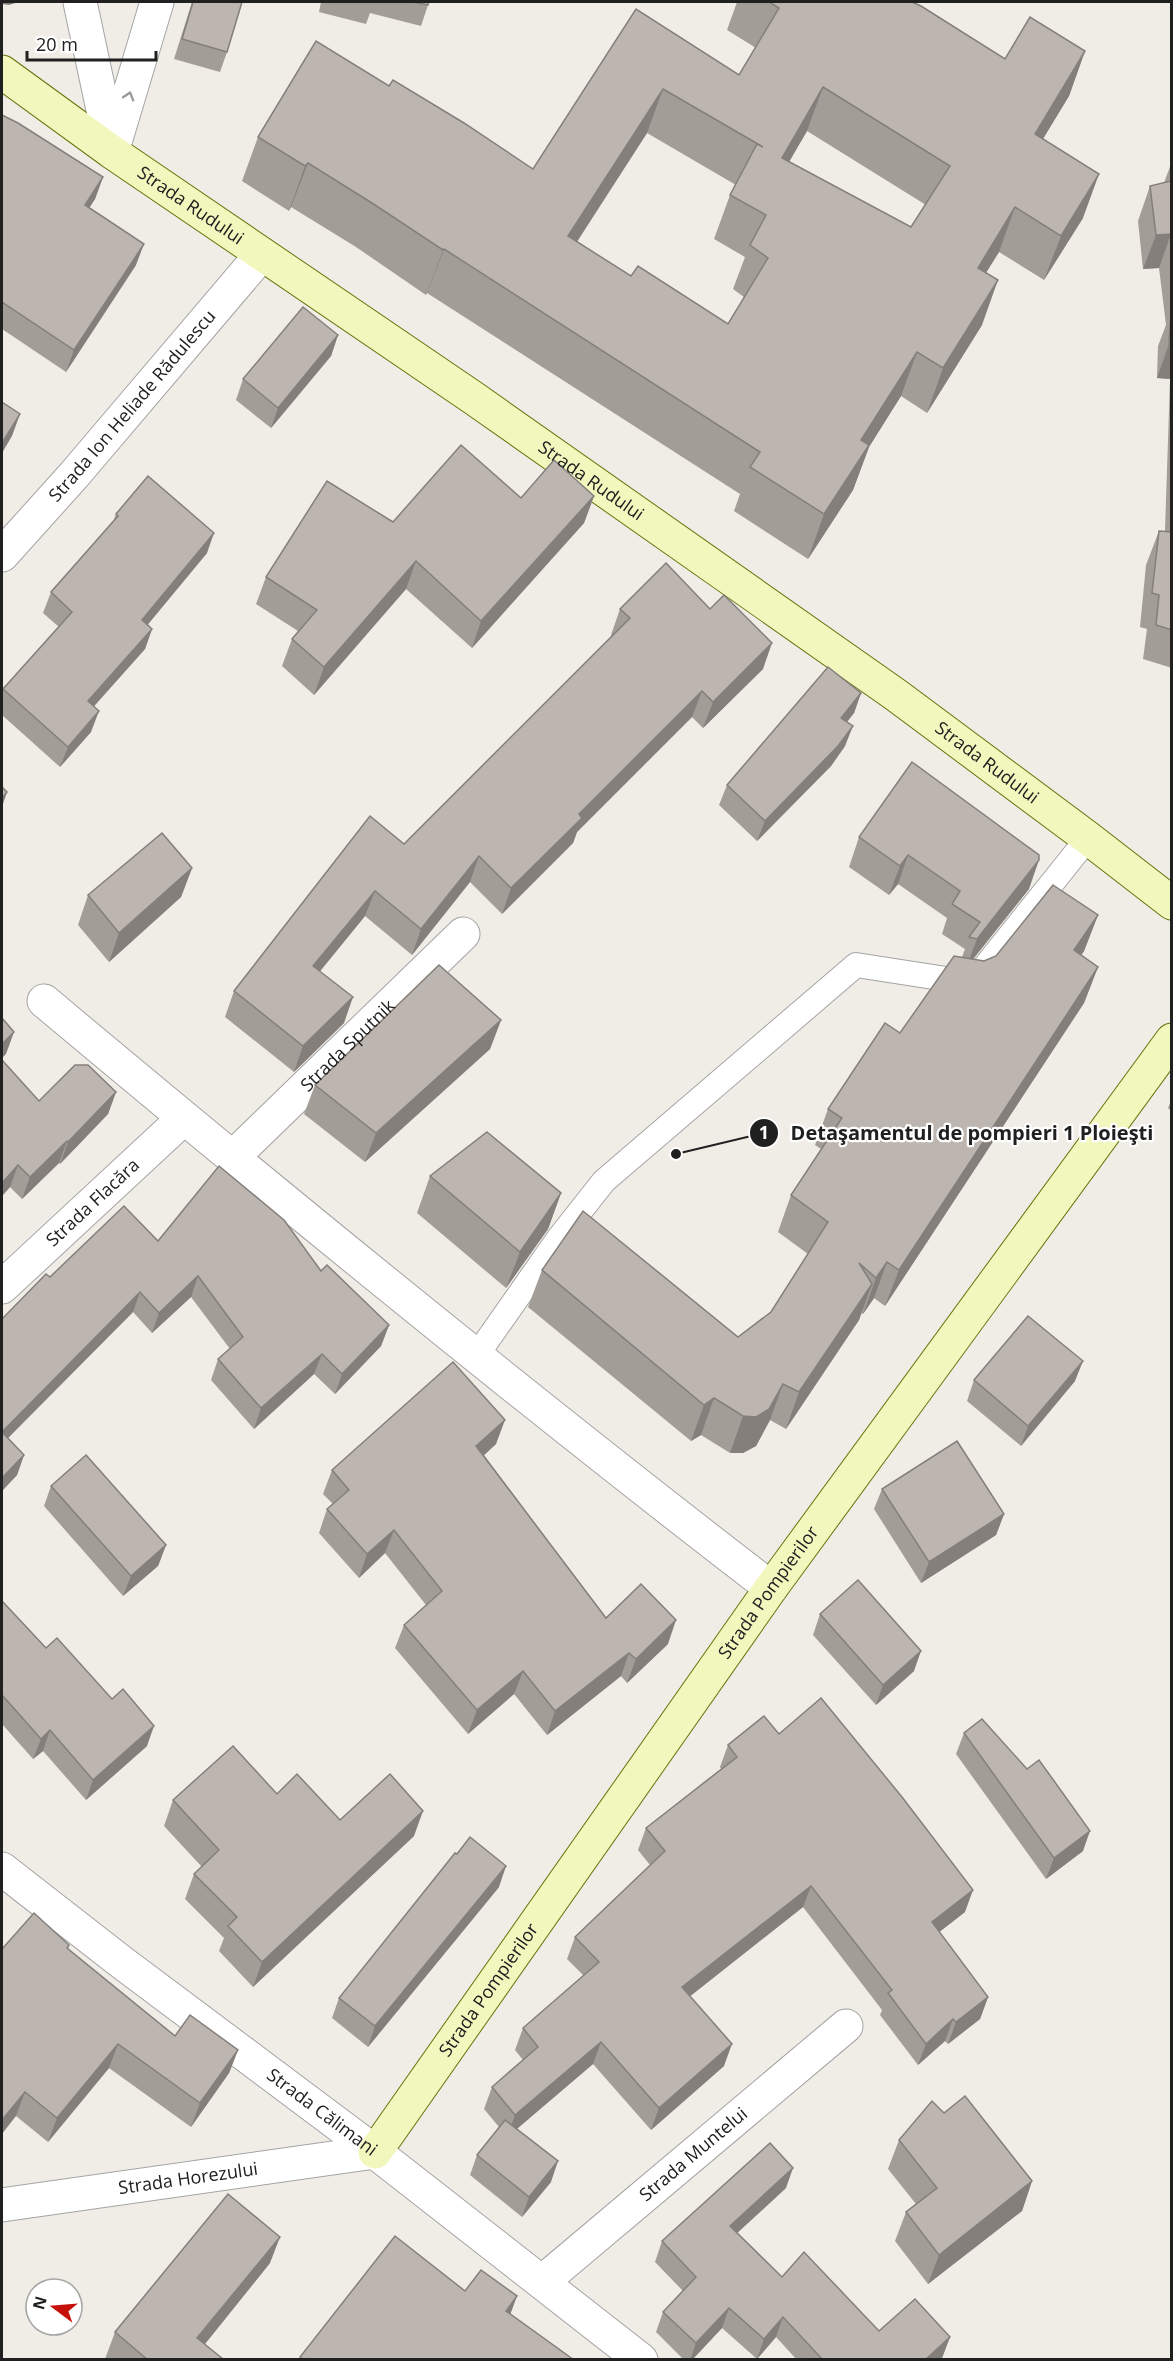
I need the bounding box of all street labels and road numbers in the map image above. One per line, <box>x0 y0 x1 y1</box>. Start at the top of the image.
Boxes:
street label: Strada Rudului <box>133 160 249 249</box>
street label: Strada Ion Heliade Rădulescu <box>43 304 220 506</box>
street label: Strada Rudului <box>534 434 649 525</box>
street label: Strada Rudului <box>931 715 1044 808</box>
street label: Strada Sputnik <box>295 993 400 1096</box>
street label: Strada Flacăra <box>40 1153 144 1251</box>
street label: Strada Pompierilor <box>712 1520 824 1663</box>
street label: Strada Pompierilor <box>433 1917 544 2061</box>
street label: Strada Călimani <box>263 2062 383 2161</box>
street label: Strada Muntelui <box>634 2101 752 2206</box>
street label: Strada Horezului <box>117 2156 259 2199</box>

